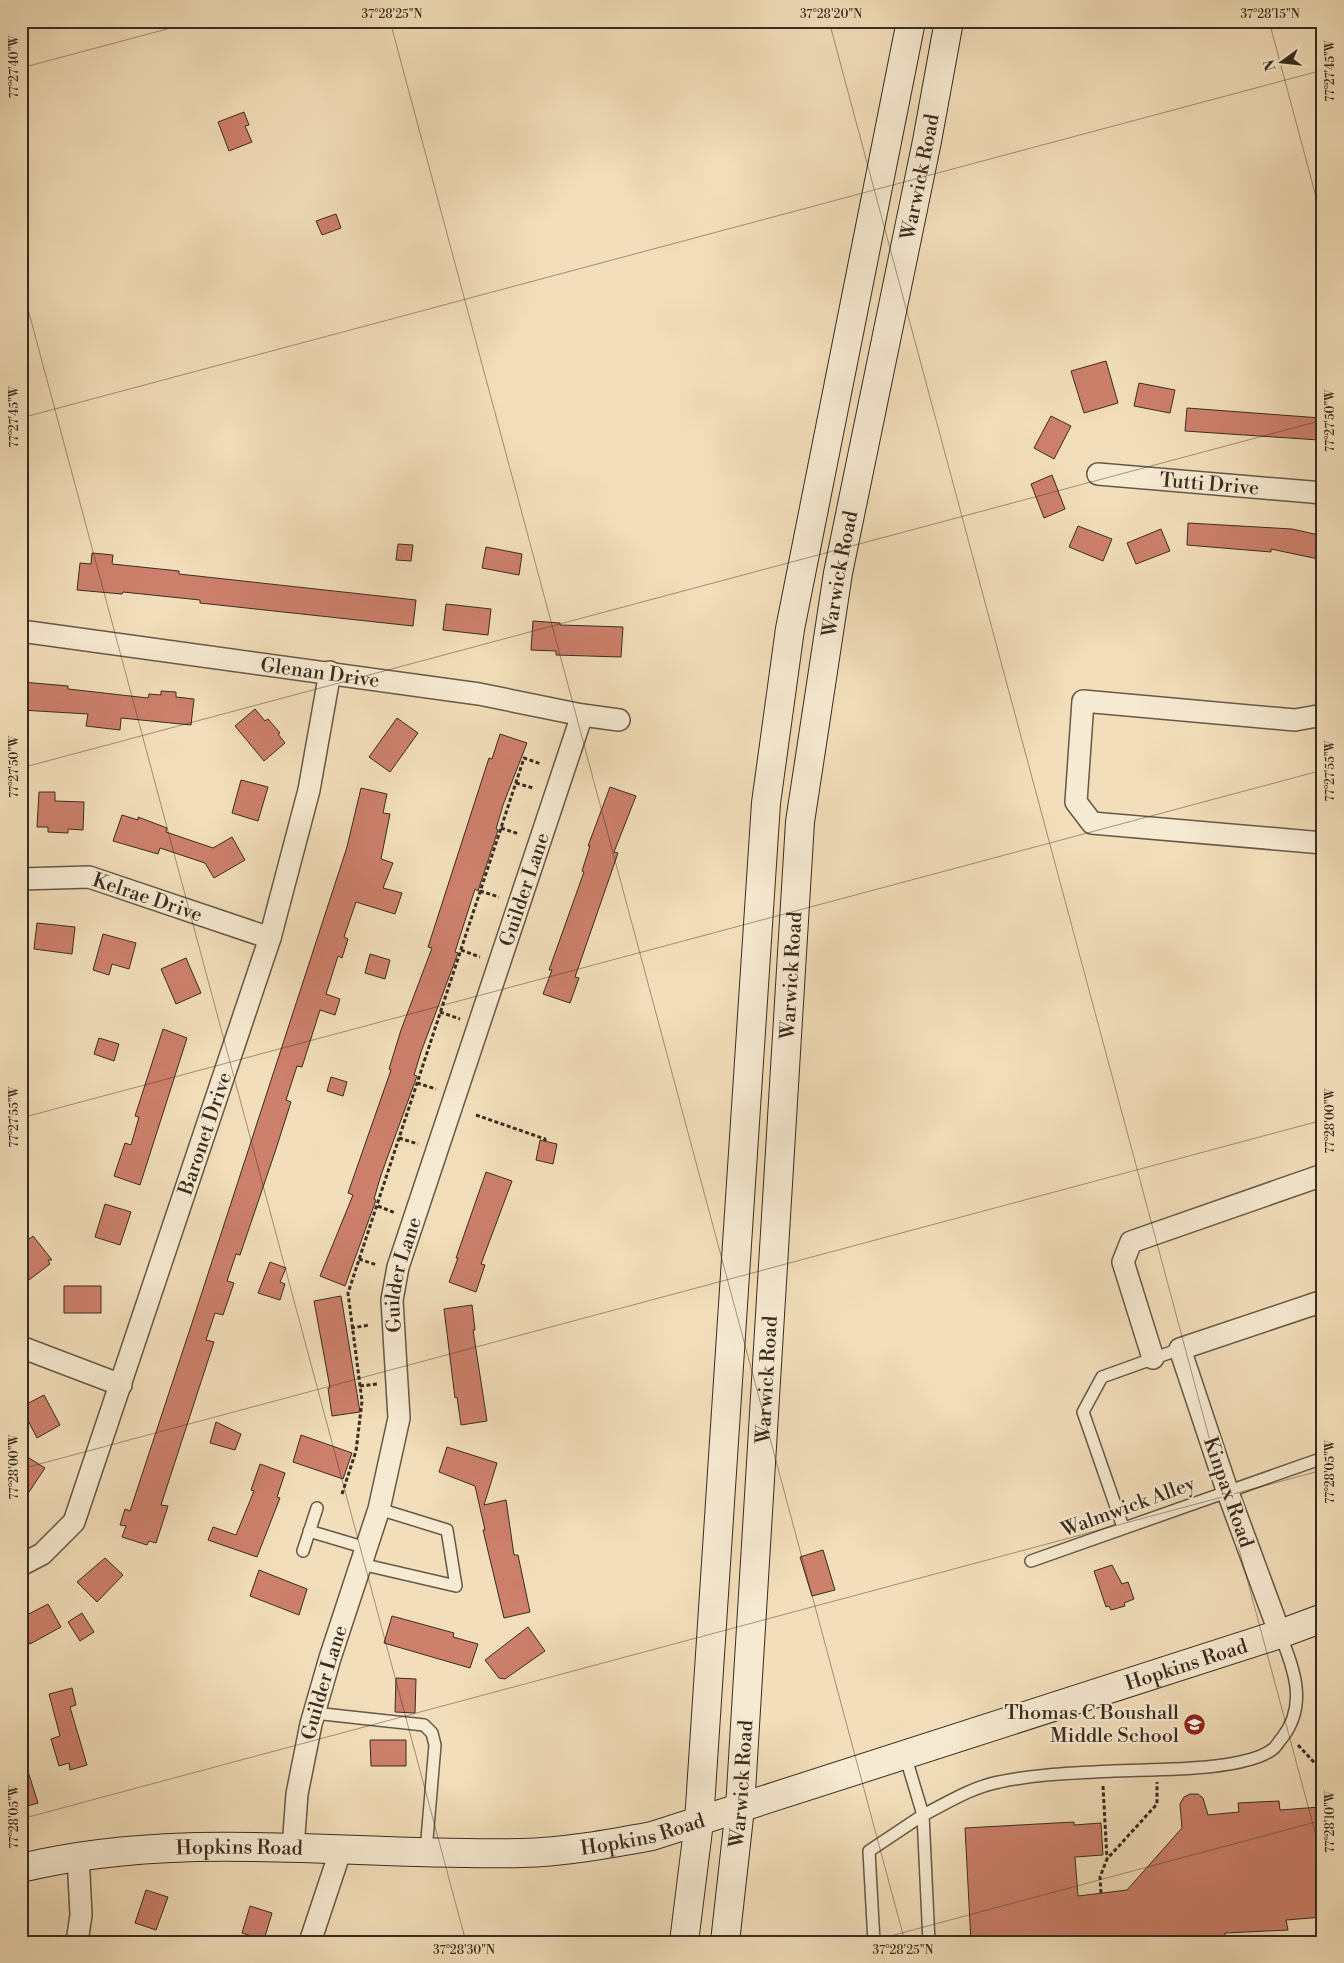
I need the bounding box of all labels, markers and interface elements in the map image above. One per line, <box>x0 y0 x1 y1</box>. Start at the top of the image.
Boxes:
text: 37°28'25"N <box>362 7 422 22</box>
text: 37°28'20"N <box>800 7 862 22</box>
text: 37°28'15"N <box>1240 7 1300 22</box>
text: 77°27'40"W <box>7 35 22 98</box>
north arrow <box>1256 38 1306 88</box>
text: 77°27'45"W <box>1323 39 1338 102</box>
text: N <box>1260 57 1281 73</box>
street label: Warwick Road <box>896 112 946 243</box>
text: 77°27'45"W <box>7 385 22 448</box>
text: 77°27'50"W <box>1323 389 1338 452</box>
street label: Tutti Drive <box>1159 468 1260 502</box>
street label: Warwick Road <box>817 508 865 640</box>
street label: Glenan Drive <box>259 653 381 694</box>
text: 77°27'50"W <box>7 735 22 798</box>
text: 77°27'55"W <box>1323 739 1338 801</box>
street label: Guilder Lane <box>495 830 556 950</box>
street label: Kelrae Drive <box>89 868 205 928</box>
street label: Warwick Road <box>776 910 809 1041</box>
street label: Baronet Drive <box>173 1069 238 1199</box>
text: 77°27'55"W <box>7 1085 22 1147</box>
text: 77°28'00"W <box>1323 1087 1338 1153</box>
street label: Guilder Lane <box>381 1214 428 1333</box>
street label: Warwick Road <box>751 1315 784 1445</box>
text: 77°28'00"W <box>7 1433 22 1499</box>
street label: Kinpax Road <box>1197 1434 1258 1552</box>
text: 77°28'05"W <box>1323 1439 1338 1504</box>
street label: Walmwick Alley <box>1057 1472 1199 1544</box>
street label: Guilder Lane <box>297 1622 354 1742</box>
street label: Hopkins Road <box>1122 1634 1252 1697</box>
place label: Thomas C Boushall Middle School <box>1004 1701 1179 1749</box>
school or university icon: Thomas C Boushall Middle School <box>1183 1712 1207 1736</box>
street label: Warwick Road <box>725 1719 759 1850</box>
text: 77°28'05"W <box>7 1784 22 1849</box>
text: 77°28'10"W <box>1323 1790 1338 1853</box>
street label: Hopkins Road <box>579 1809 709 1862</box>
street label: Hopkins Road <box>175 1836 304 1862</box>
text: 37°28'30"N <box>433 1943 495 1958</box>
text: 37°28'25"N <box>873 1943 933 1958</box>

